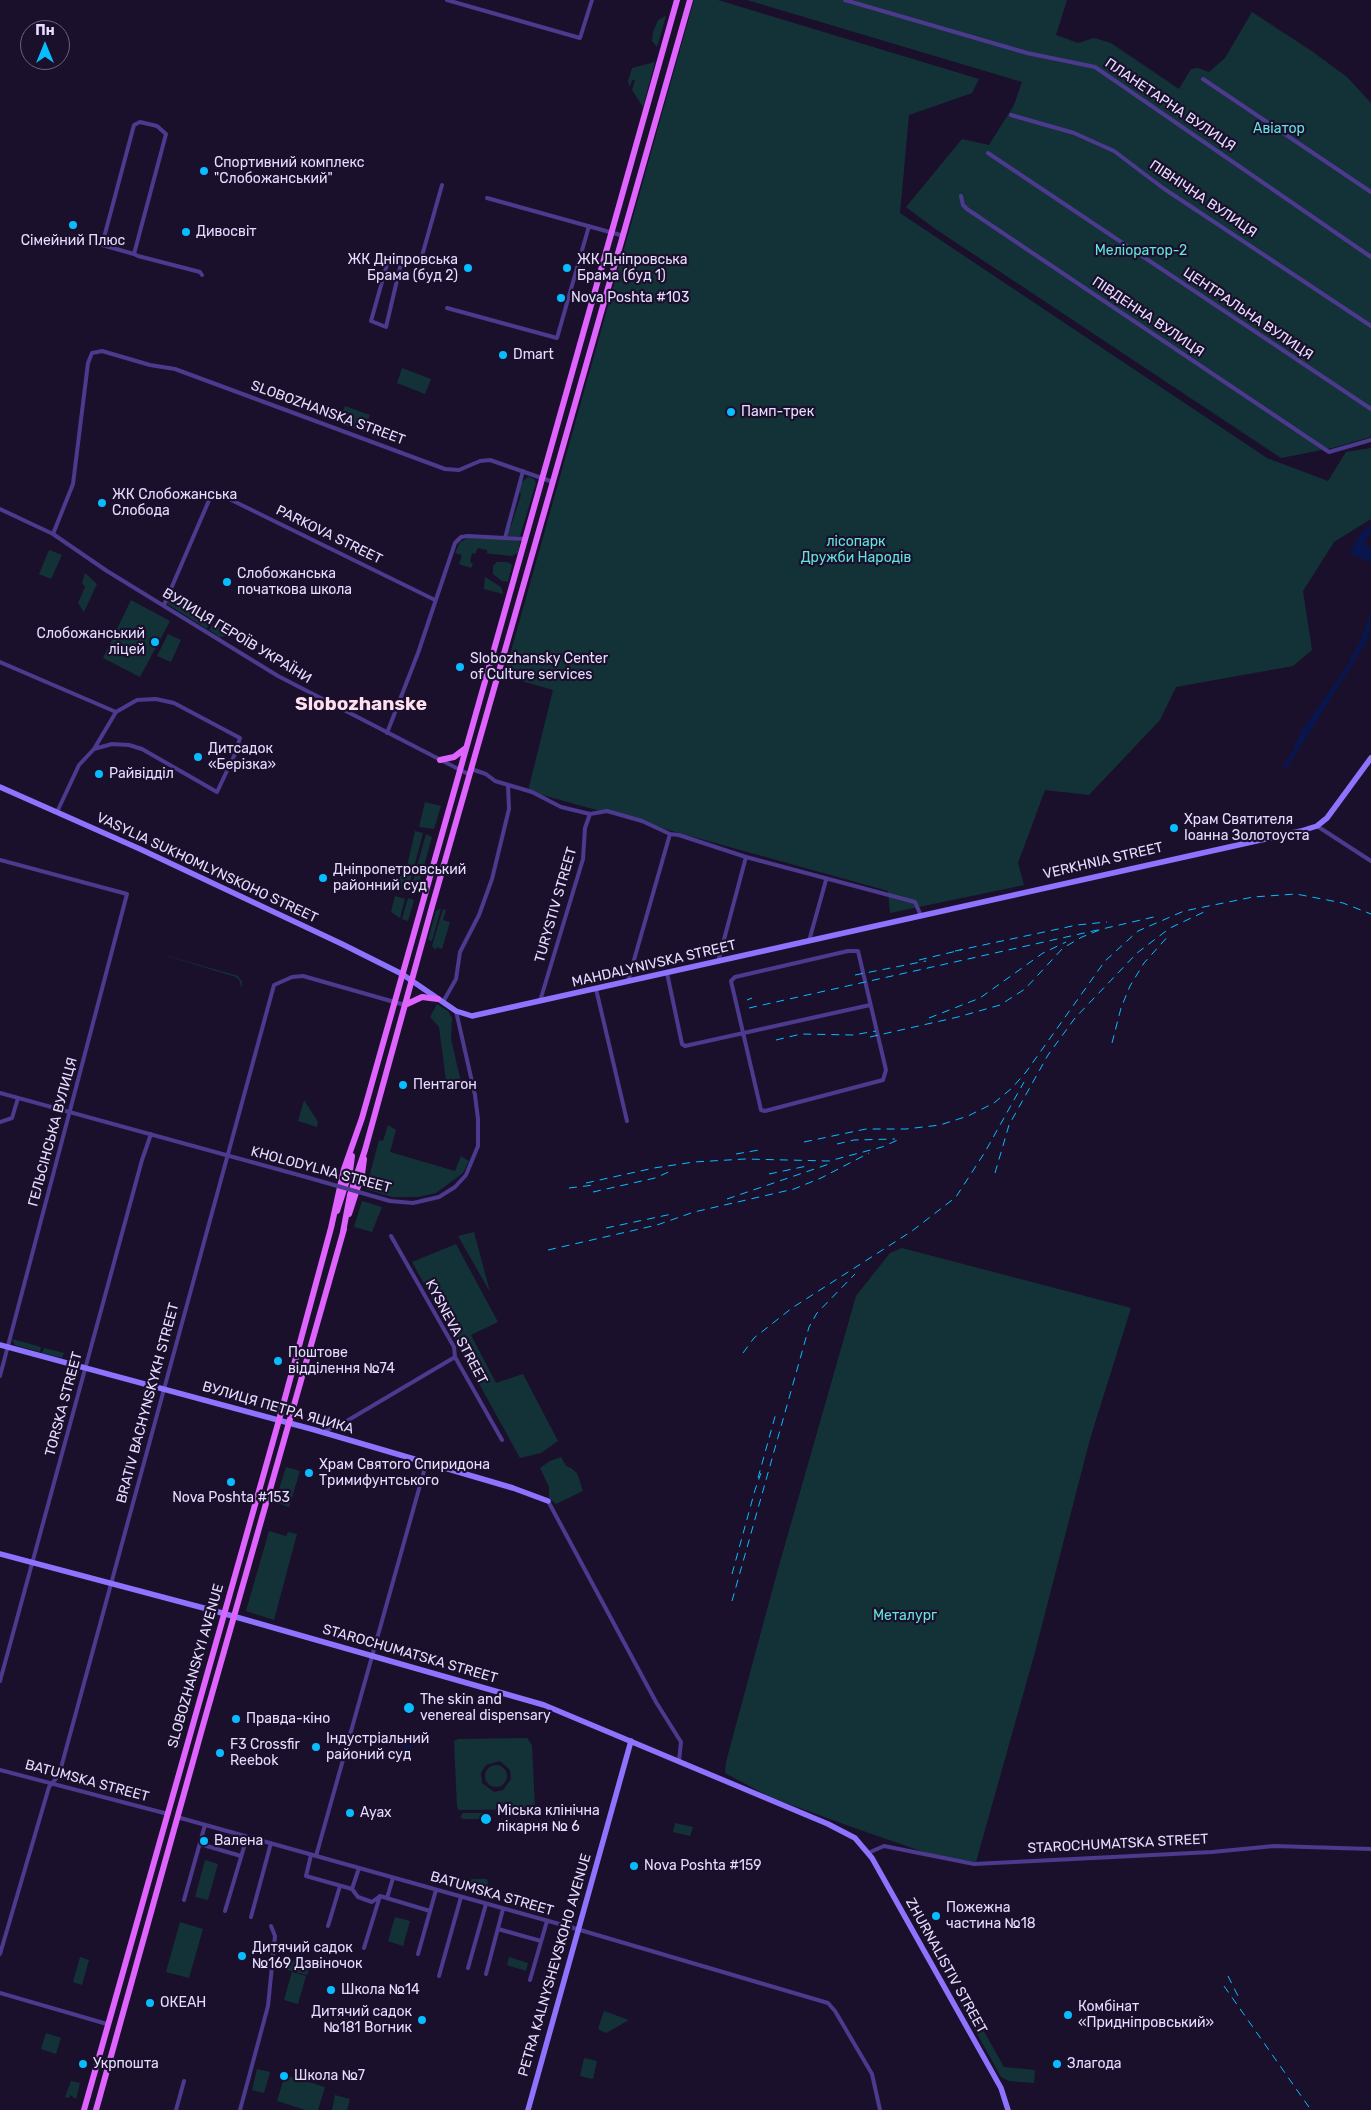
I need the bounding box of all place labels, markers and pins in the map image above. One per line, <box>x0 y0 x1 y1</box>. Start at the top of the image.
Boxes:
place label: Спортивний комплекс "Слобожанський" <box>214 155 364 188</box>
marker: Спортивний комплекс "Слобожанський" <box>198 165 210 177</box>
marker: Сімейний Плюс <box>67 219 79 231</box>
place label: Дивосвіт <box>196 224 256 240</box>
marker: Дивосвіт <box>180 226 192 238</box>
place label: Сімейний Плюс <box>21 233 125 249</box>
place label: ЖК Дніпровська Брама (буд 2) <box>347 252 458 284</box>
place label: ЖК Дніпровська Брама (буд 1) <box>577 252 688 284</box>
marker: ЖК Дніпровська Брама (буд 2) <box>462 262 474 274</box>
marker: ЖК Дніпровська Брама (буд 1) <box>561 262 573 274</box>
place label: Nova Poshta #103 <box>571 290 689 306</box>
marker: Nova Poshta #103 <box>555 292 567 304</box>
place label: Dmart <box>513 347 554 363</box>
marker: Dmart <box>497 349 509 361</box>
place label: Памп-трек <box>741 404 814 420</box>
marker: Памп-трек <box>725 406 737 418</box>
place label: ЖК Слобожанська Слобода <box>112 487 237 520</box>
marker: ЖК Слобожанська Слобода <box>96 497 108 509</box>
place label: Cлобожанська початкова школа <box>237 566 352 598</box>
marker: Cлобожанська початкова школа <box>221 576 233 588</box>
place label: Слобожанський ліцей <box>37 626 145 658</box>
marker: Слобожанський ліцей <box>149 636 161 648</box>
place label: Slobozhansky Center of Culture services <box>470 651 608 684</box>
marker: Slobozhansky Center of Culture services <box>454 661 466 673</box>
place label: Дитсадок «Берізка» <box>208 741 276 774</box>
marker: Дитсадок «Берізка» <box>192 751 204 763</box>
place label: Райвідділ <box>109 766 174 782</box>
marker: Райвідділ <box>93 768 105 780</box>
place label: Храм Святителя Іоанна Золотоуста <box>1184 812 1310 844</box>
marker: Храм Святителя Іоанна Золотоуста <box>1168 822 1180 834</box>
place label: Дніпропетровський районний суд <box>333 862 466 894</box>
marker: Дніпропетровський районний суд <box>317 872 329 884</box>
place label: Пентагон <box>413 1077 477 1093</box>
marker: Пентагон <box>397 1079 409 1091</box>
place label: Поштове відділення №74 <box>288 1345 395 1378</box>
marker: Поштове відділення №74 <box>272 1355 284 1367</box>
place label: Храм Святого Спиридона Тримифунтського <box>319 1457 490 1490</box>
marker: Храм Святого Спиридона Тримифунтського <box>303 1467 315 1479</box>
marker: Nova Poshta #153 <box>225 1476 237 1488</box>
place label: Nova Poshta #153 <box>172 1490 290 1506</box>
place label: The skin and venereal dispensary <box>420 1692 551 1724</box>
marker: The skin and venereal dispensary <box>402 1701 416 1715</box>
place label: Правда-кіно <box>246 1711 330 1727</box>
marker: Правда-кіно <box>230 1713 242 1725</box>
place label: Індустріальний районий суд <box>326 1731 429 1764</box>
place label: F3 Crossfir Reebok <box>230 1737 300 1770</box>
marker: Індустріальний районий суд <box>310 1741 322 1753</box>
marker: F3 Crossfir Reebok <box>214 1747 226 1759</box>
place label: Міська клінічна лікарня № 6 <box>497 1803 600 1835</box>
place label: Ayax <box>360 1805 392 1821</box>
marker: Ayax <box>344 1807 356 1819</box>
marker: Міська клінічна лікарня № 6 <box>479 1812 493 1826</box>
place label: Валена <box>214 1833 263 1849</box>
marker: Валена <box>198 1835 210 1847</box>
place label: Nova Poshta #159 <box>644 1858 762 1874</box>
marker: Nova Poshta #159 <box>628 1860 640 1872</box>
place label: Пожежна частина №18 <box>946 1900 1036 1932</box>
marker: Пожежна частина №18 <box>930 1910 942 1922</box>
place label: Дитячий садок №169 Дзвіночок <box>252 1940 362 1972</box>
marker: Дитячий садок №169 Дзвіночок <box>236 1950 248 1962</box>
place label: Школа №14 <box>341 1982 420 1998</box>
marker: Школа №14 <box>325 1984 337 1996</box>
place label: ОКЕАН <box>160 1995 206 2011</box>
marker: ОКЕАН <box>144 1997 156 2009</box>
place label: Комбінат «Придніпровський» <box>1078 1999 1214 2031</box>
place label: Дитячий садок №181 Вогник <box>311 2004 412 2036</box>
marker: Комбінат «Придніпровський» <box>1062 2009 1074 2021</box>
marker: Дитячий садок №181 Вогник <box>416 2014 428 2026</box>
place label: Укрпошта <box>93 2056 159 2072</box>
place label: Злагода <box>1067 2056 1122 2072</box>
marker: Укрпошта <box>77 2058 89 2070</box>
marker: Злагода <box>1051 2058 1063 2070</box>
place label: Школа №7 <box>294 2068 365 2084</box>
marker: Школа №7 <box>278 2070 290 2082</box>

